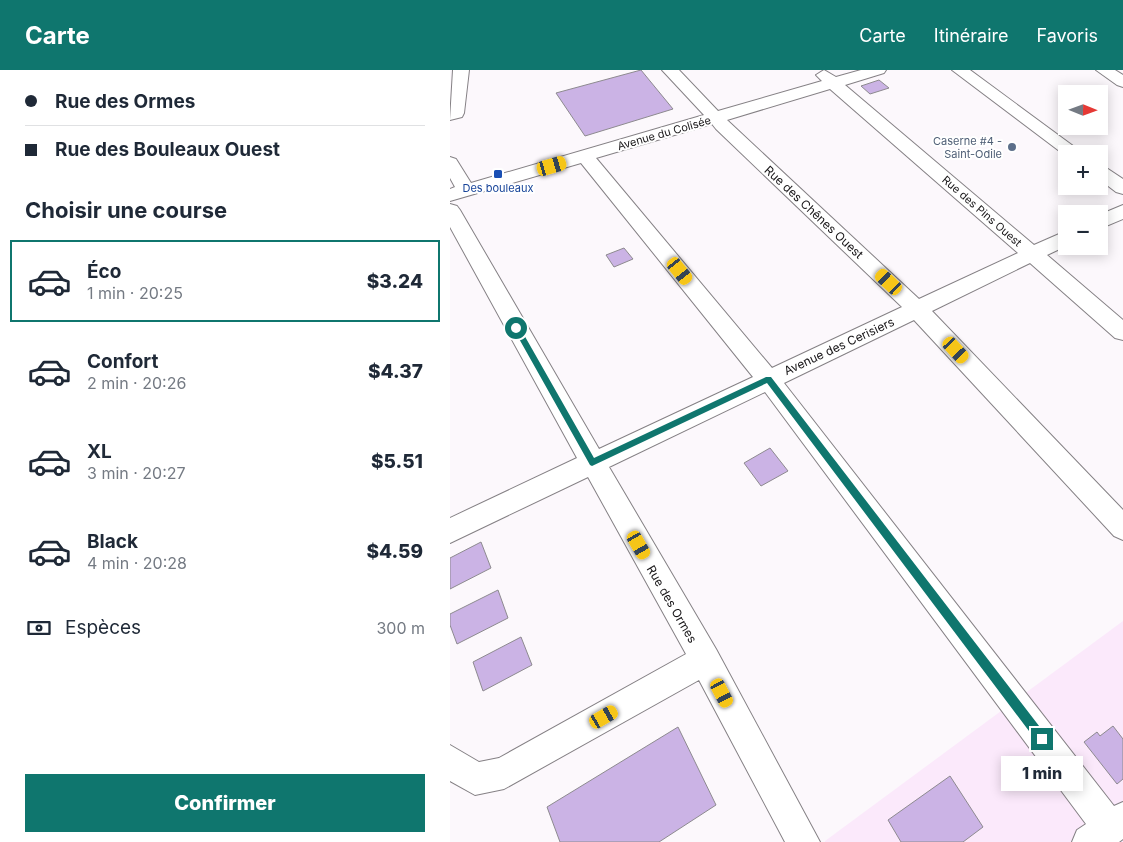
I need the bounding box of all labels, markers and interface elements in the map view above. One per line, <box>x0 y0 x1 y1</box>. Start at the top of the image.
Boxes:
text: Carte <box>25 21 90 50</box>
text: Carte <box>859 25 906 46</box>
text: Itinéraire <box>934 25 1008 46</box>
text: Favoris <box>1036 25 1098 46</box>
north arrow <box>1058 85 1108 135</box>
map controls <box>1058 85 1108 255</box>
text: Rue des Ormes <box>55 90 195 113</box>
street label: Avenue du Colisée <box>616 113 712 153</box>
place label: Caserne #4 - Saint-Odile <box>933 134 1002 161</box>
text: Rue des Bouleaux Ouest <box>55 138 280 161</box>
marker: Caserne #4 - Saint-Odile <box>1006 141 1018 153</box>
button: + <box>1058 145 1108 195</box>
car <box>535 155 568 177</box>
street label: Rue des Chênes Ouest <box>762 162 866 262</box>
marker: Des bouleaux <box>492 168 504 180</box>
street label: Rue des Pins Ouest <box>939 173 1025 250</box>
place label: Des bouleaux <box>463 181 533 195</box>
text: Choisir une course <box>25 197 227 223</box>
button: − <box>1058 205 1108 255</box>
car <box>664 255 695 287</box>
icon: car <box>27 259 72 304</box>
text: Éco <box>87 260 121 283</box>
car <box>872 266 905 298</box>
text: $3.24 <box>367 270 423 293</box>
text: 1 min · 20:25 <box>87 283 183 303</box>
street label: Avenue des Cerisiers <box>781 314 897 378</box>
route start <box>505 317 527 339</box>
car <box>940 334 971 366</box>
icon: car <box>27 349 72 394</box>
text: Confort <box>87 350 158 373</box>
text: $4.37 <box>368 360 423 383</box>
text: 2 min · 20:26 <box>87 373 186 393</box>
icon: car <box>27 439 72 484</box>
text: XL <box>87 440 112 463</box>
text: $5.51 <box>371 450 423 473</box>
text: 3 min · 20:27 <box>87 463 186 483</box>
car <box>625 528 652 562</box>
icon: car <box>27 529 72 574</box>
text: Black <box>87 530 138 553</box>
text: $4.59 <box>366 540 423 563</box>
text: 4 min · 20:28 <box>87 553 187 573</box>
street label: Rue des Ormes <box>644 563 700 645</box>
icon: cash <box>25 614 53 642</box>
text: Espèces <box>65 616 141 639</box>
text: 300 m <box>376 618 425 638</box>
car <box>708 676 735 710</box>
car <box>587 703 620 731</box>
route end <box>1031 728 1053 750</box>
callout: 1 min <box>1001 756 1083 792</box>
text: 1 min <box>1022 763 1062 783</box>
button: Confirmer <box>25 774 425 832</box>

